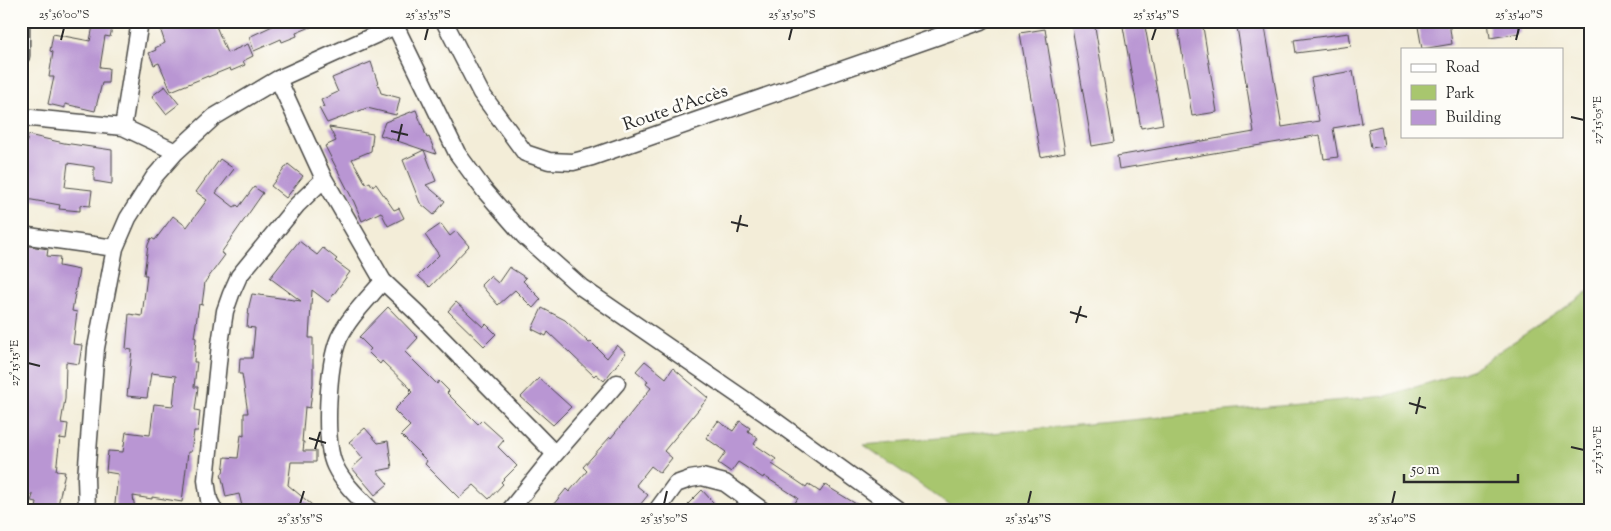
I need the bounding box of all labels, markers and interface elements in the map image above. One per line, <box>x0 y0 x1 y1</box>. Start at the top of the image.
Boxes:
text: 25°36'00"S <box>39 6 89 24</box>
text: 25°35'55"S <box>405 6 451 24</box>
text: 25°35'50"S <box>768 6 816 24</box>
text: 25°35'45"S <box>1133 6 1179 24</box>
text: 25°35'40"S <box>1495 6 1543 24</box>
legend <box>1401 48 1564 138</box>
text: Road <box>1446 58 1480 79</box>
street label: Route d'Accès <box>620 79 731 139</box>
text: Park <box>1446 84 1475 105</box>
text: 27°15'05"E <box>1589 95 1607 144</box>
text: Building <box>1446 108 1501 129</box>
text: 27°15'15"E <box>6 339 24 386</box>
text: 27°15'10"E <box>1589 425 1607 474</box>
scale bar <box>1404 451 1517 483</box>
text: 50 m <box>1410 460 1440 481</box>
text: 25°35'55"S <box>277 510 323 528</box>
text: 25°35'50"S <box>640 510 688 528</box>
text: 25°35'45"S <box>1005 510 1051 528</box>
text: 25°35'40"S <box>1368 510 1416 528</box>

